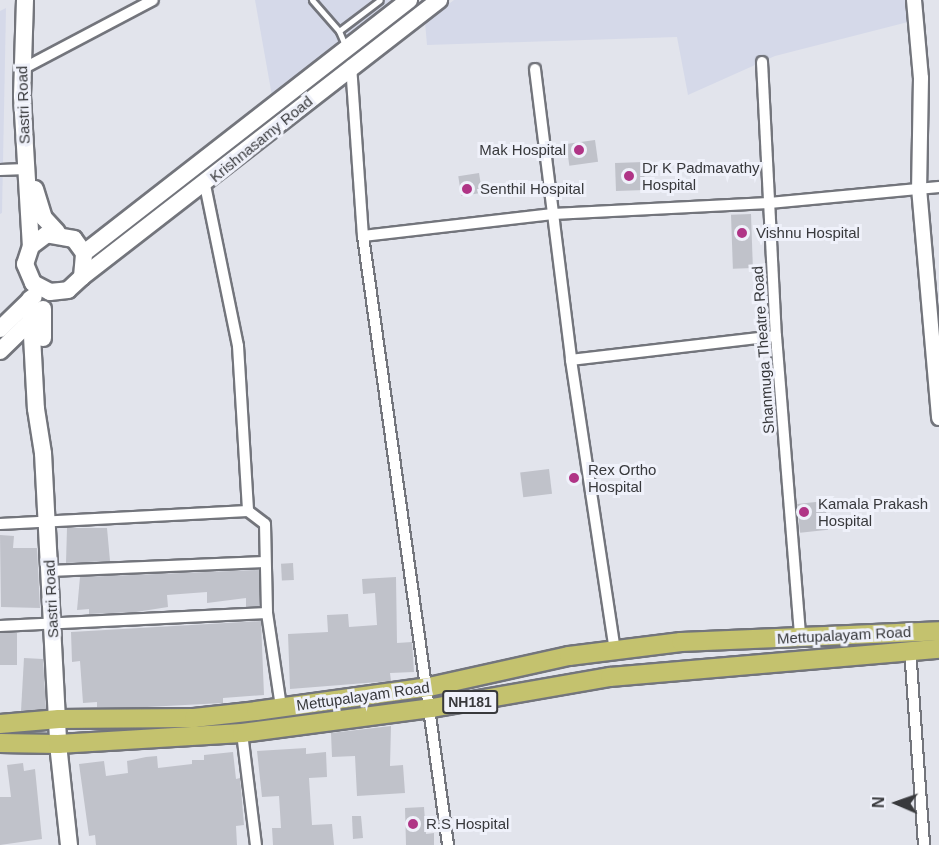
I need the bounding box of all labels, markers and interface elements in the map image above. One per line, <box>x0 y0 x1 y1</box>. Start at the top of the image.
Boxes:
street label: Sastri Road <box>13 66 33 144</box>
street label: Krishnasamy Road <box>206 92 316 186</box>
place label: Mak Hospital <box>479 141 566 159</box>
marker: Mak Hospital <box>570 141 588 159</box>
place label: Dr K Padmavathy Hospital <box>642 158 760 193</box>
marker: Dr K Padmavathy Hospital <box>620 167 638 185</box>
marker: Senthil Hospital <box>458 180 476 198</box>
place label: Senthil Hospital <box>480 180 584 198</box>
marker: Vishnu Hospital <box>733 224 751 242</box>
place label: Vishnu Hospital <box>756 224 860 242</box>
street label: Shanmuga Theatre Road <box>748 265 778 435</box>
place label: Rex Ortho Hospital <box>588 460 656 495</box>
marker: Rex Ortho Hospital <box>565 469 583 487</box>
place label: Kamala Prakash Hospital <box>818 494 928 529</box>
marker: Kamala Prakash Hospital <box>795 503 813 521</box>
street label: Sastri Road <box>40 559 62 639</box>
street label: Mettupalayam Road <box>777 622 911 648</box>
street label: Mettupalayam Road <box>295 678 431 714</box>
road number: NH181 <box>442 691 498 713</box>
north arrow <box>867 773 927 833</box>
text: N <box>870 796 887 808</box>
marker: R.S Hospital <box>404 815 422 833</box>
place label: R.S Hospital <box>426 815 509 833</box>

